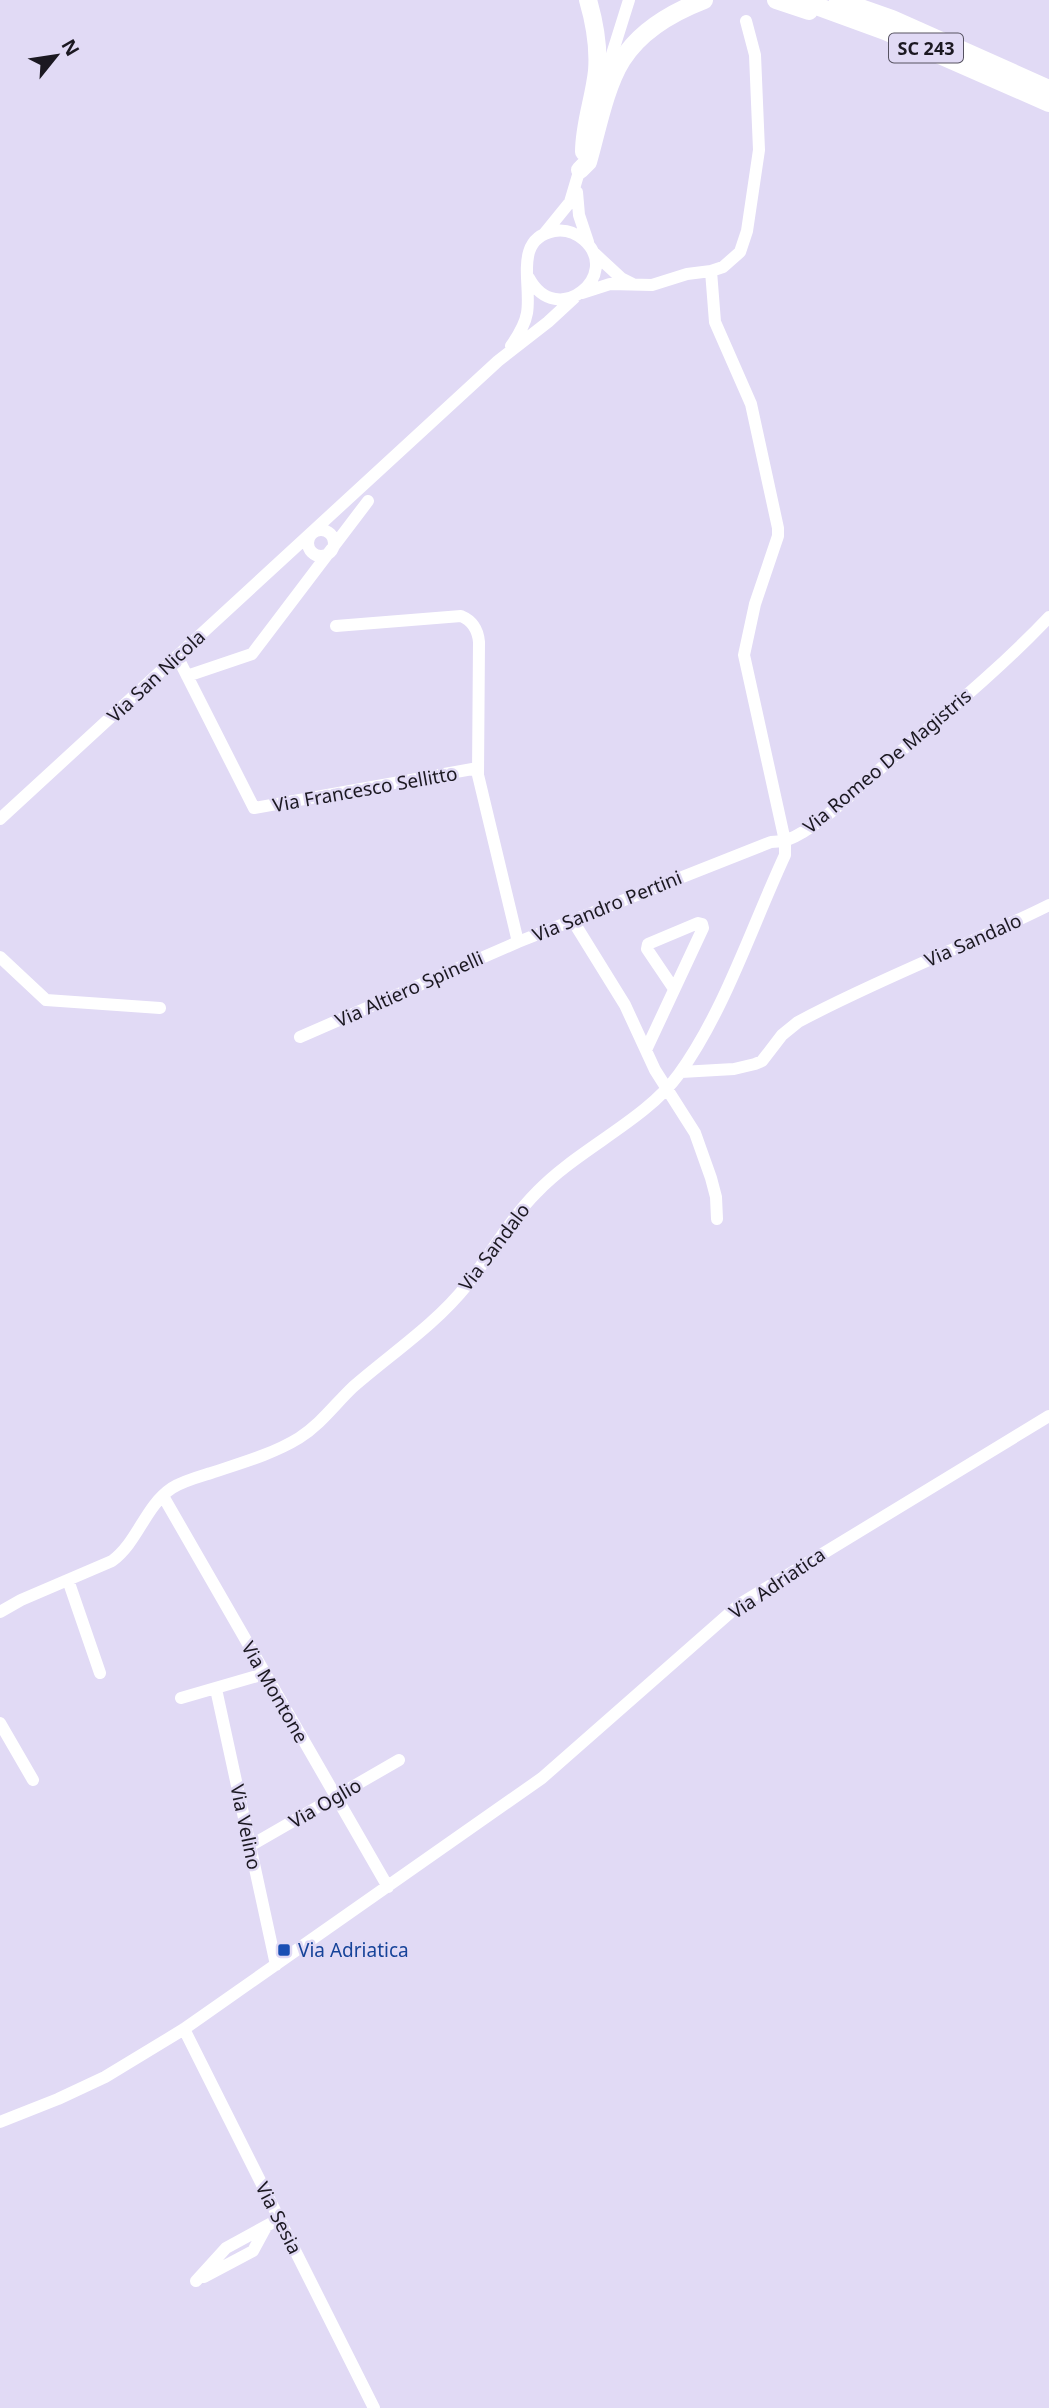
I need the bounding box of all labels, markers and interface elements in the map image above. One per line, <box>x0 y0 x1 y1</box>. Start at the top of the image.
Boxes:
north arrow <box>21 21 91 91</box>
road number: SC 243 <box>889 33 963 62</box>
text: N <box>56 34 86 61</box>
street label: Via San Nicola <box>101 624 211 728</box>
street label: Via Romeo De Magistris <box>797 683 977 839</box>
street label: Via Francesco Sellitto <box>271 760 459 818</box>
street label: Via Sandro Pertini <box>529 864 685 948</box>
street label: Via Sandalo <box>920 907 1026 973</box>
street label: Via Altiero Spinelli <box>331 945 487 1033</box>
street label: Via Sandalo <box>452 1198 536 1296</box>
street label: Via Adriatica <box>724 1541 830 1625</box>
street label: Via Montone <box>235 1636 315 1748</box>
street label: Via Oglio <box>284 1772 366 1834</box>
street label: Via Velino <box>224 1782 268 1872</box>
place label: Via Adriatica <box>298 1937 409 1963</box>
marker: Via Adriatica <box>276 1942 292 1958</box>
street label: Via Sesia <box>250 2177 308 2259</box>

